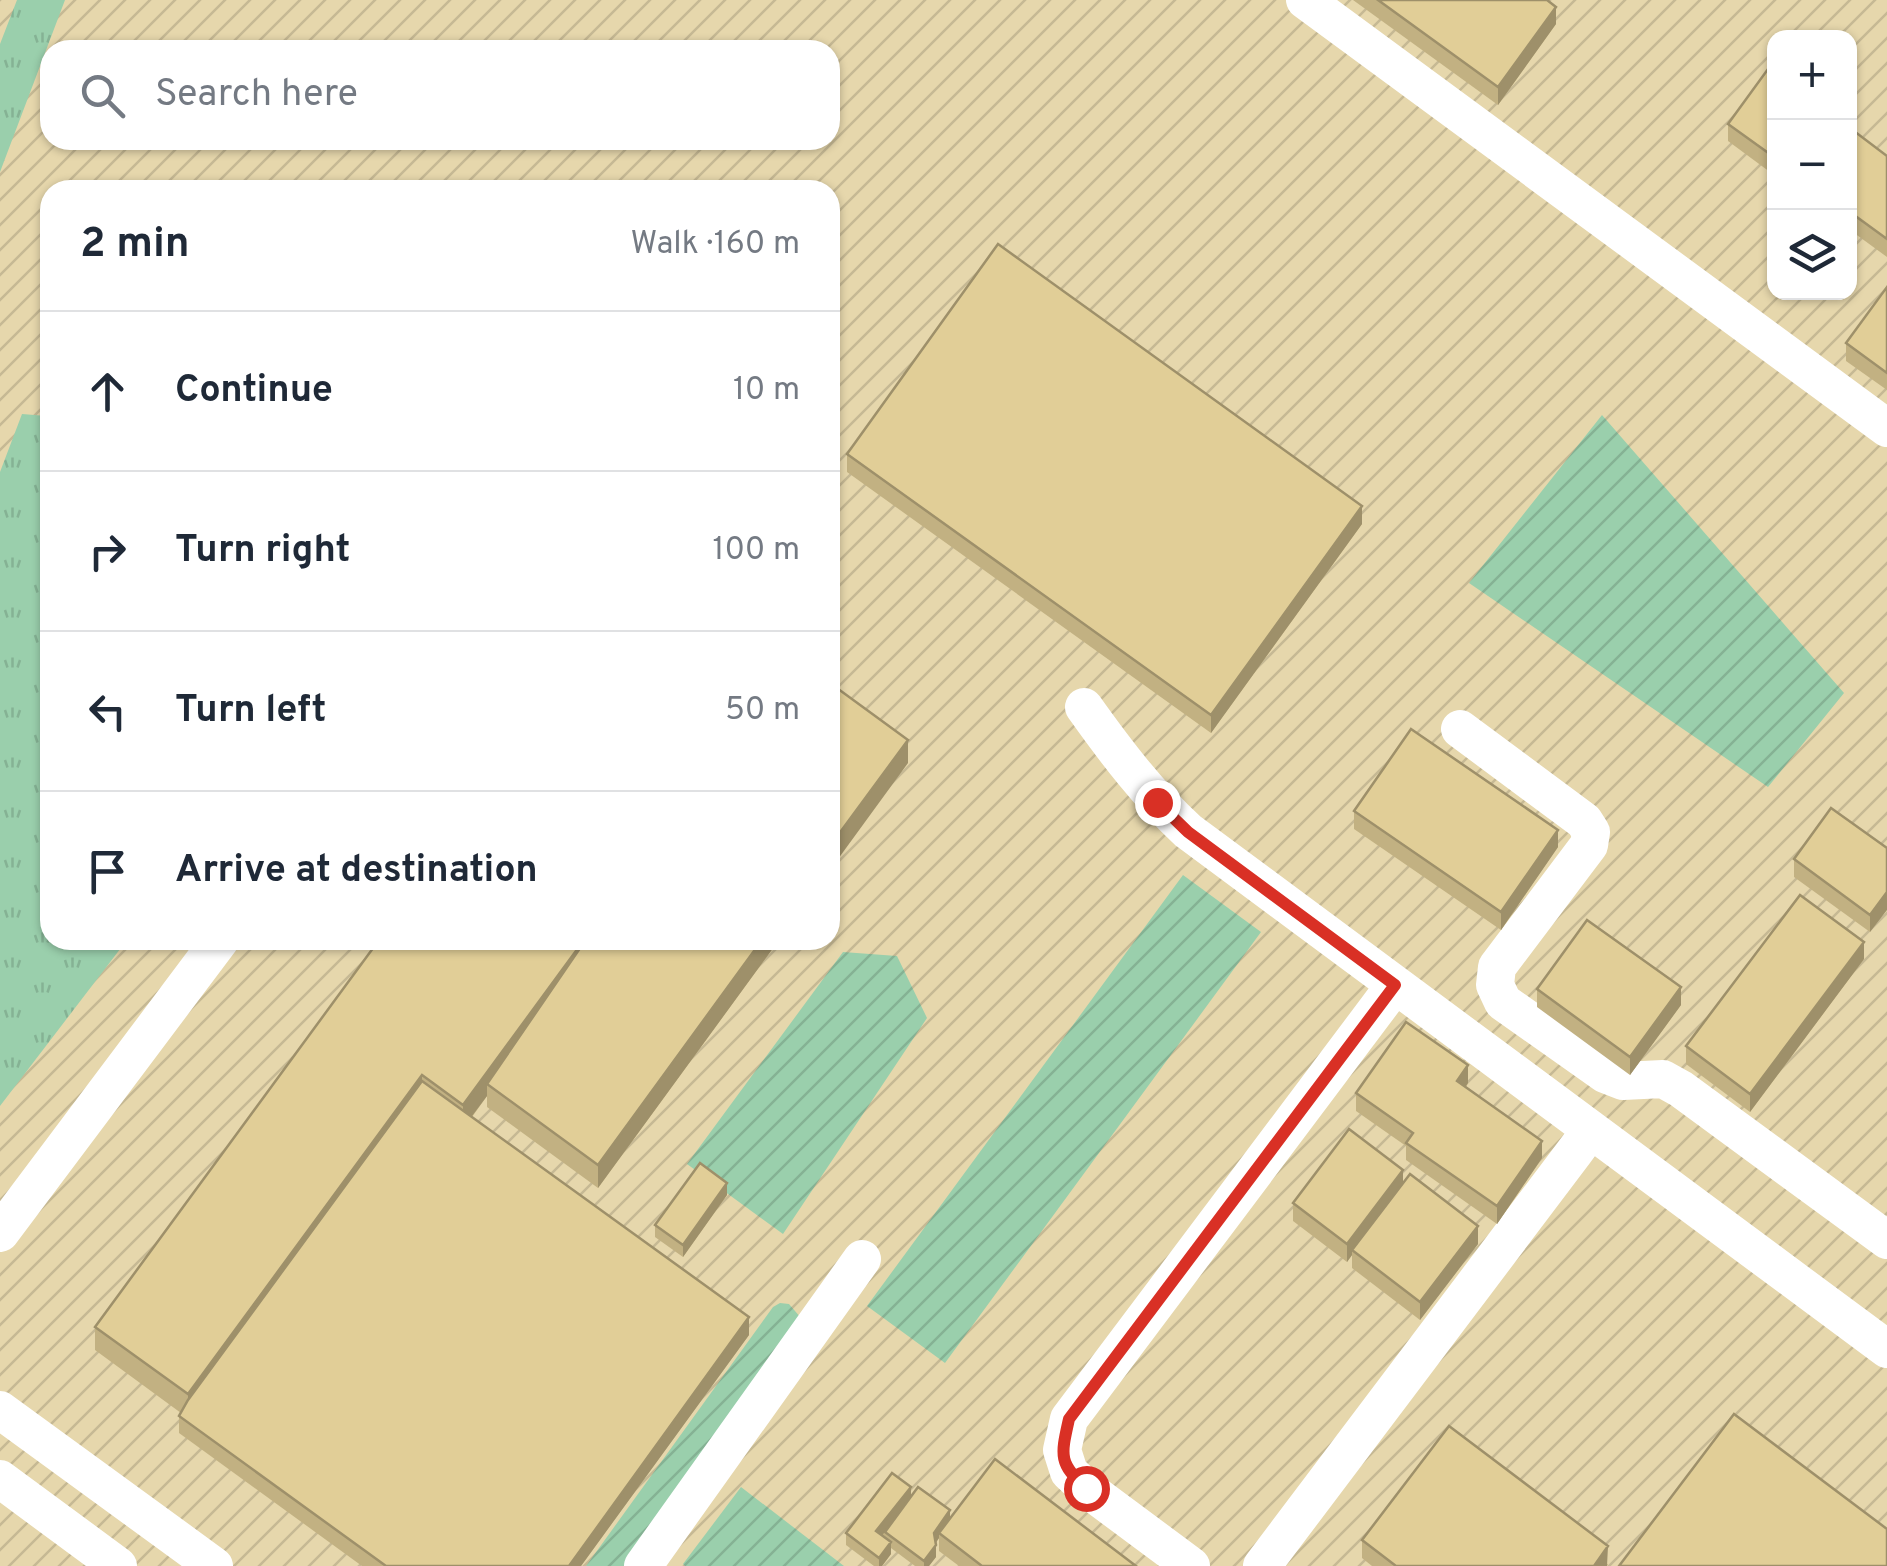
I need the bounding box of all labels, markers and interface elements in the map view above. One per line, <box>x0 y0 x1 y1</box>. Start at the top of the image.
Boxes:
map controls <box>1767 30 1857 300</box>
button: + <box>1767 30 1857 120</box>
search box <box>40 40 840 150</box>
icon: search <box>75 68 130 123</box>
text: Search here <box>155 71 358 120</box>
button: − <box>1767 120 1857 210</box>
button: layers <box>1767 210 1857 300</box>
text: 2 min <box>80 219 190 272</box>
text: Walk · 160 m <box>630 225 800 265</box>
icon: ahead <box>80 364 135 419</box>
text: Continue <box>175 367 333 416</box>
text: 10 m <box>733 371 800 411</box>
icon: right <box>80 524 135 579</box>
text: Turn right <box>175 527 350 576</box>
text: 100 m <box>713 531 800 571</box>
icon: left <box>80 684 135 739</box>
text: Turn left <box>175 687 327 736</box>
text: 50 m <box>725 691 800 731</box>
route end <box>1135 780 1181 826</box>
icon: arrive <box>80 844 135 899</box>
text: Arrive at destination <box>175 847 538 896</box>
route start <box>1064 1466 1110 1512</box>

